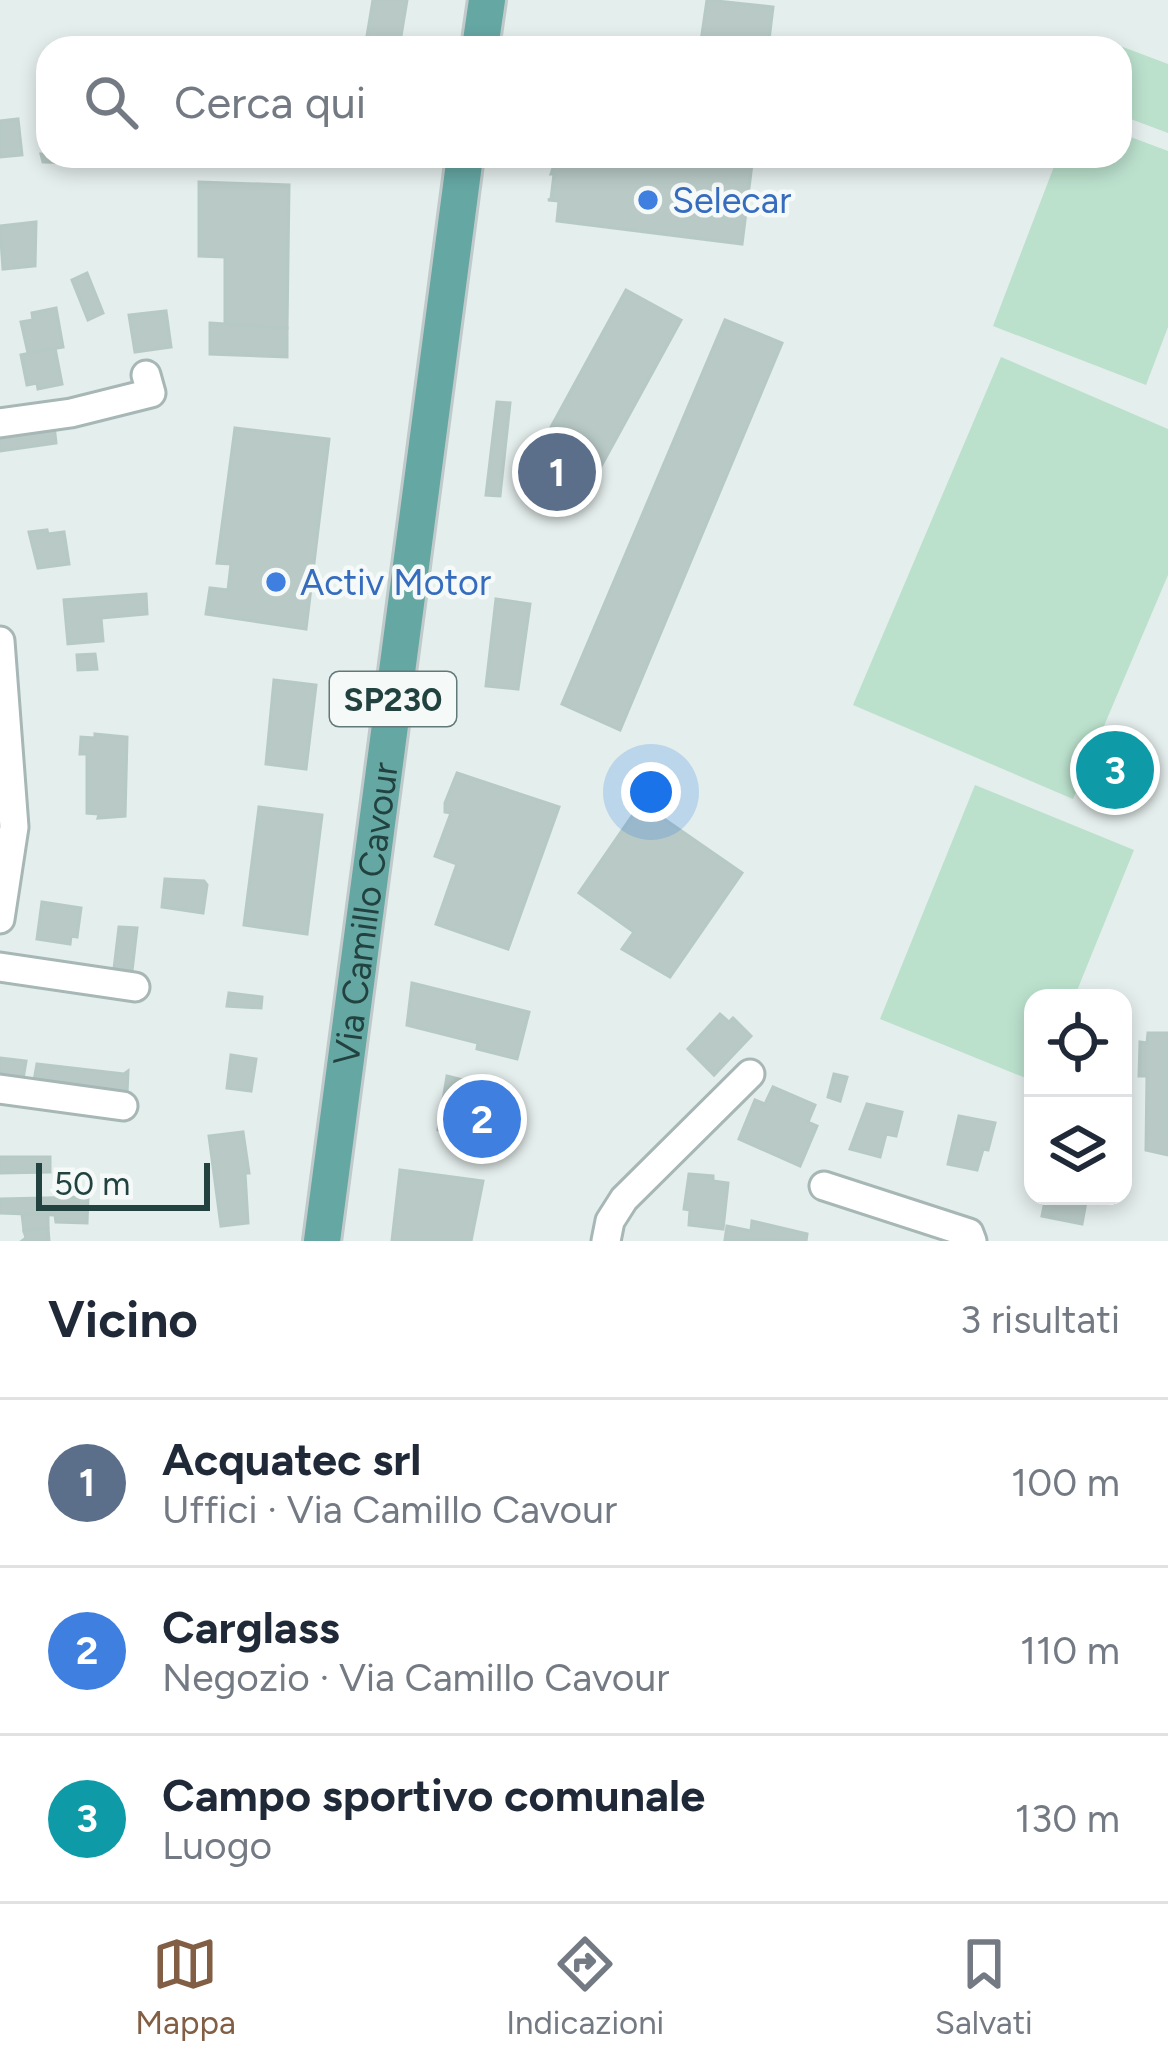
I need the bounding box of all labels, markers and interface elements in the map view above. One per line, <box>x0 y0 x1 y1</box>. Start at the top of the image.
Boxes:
search box <box>36 36 1132 168</box>
icon: search <box>78 69 144 135</box>
text: Cerca qui <box>174 75 366 129</box>
place label: Selecar <box>672 179 791 222</box>
marker: Selecar <box>635 187 661 213</box>
pin: 1 <box>518 427 596 517</box>
place label: Activ Motor <box>300 561 491 604</box>
marker: Activ Motor <box>263 569 289 595</box>
road number: SP230 <box>330 672 456 726</box>
pin: 3 <box>1076 725 1154 815</box>
street label: Via Camillo Cavour <box>324 760 406 1068</box>
your location <box>621 762 681 822</box>
map controls <box>1024 989 1132 1205</box>
button: locate <box>1024 989 1132 1097</box>
pin: 2 <box>443 1074 521 1164</box>
button: layers <box>1024 1097 1132 1205</box>
scale bar <box>36 1157 210 1210</box>
text: 50 m <box>54 1164 130 1203</box>
text: Vicino <box>48 1289 198 1350</box>
text: 3 risultati <box>960 1296 1120 1343</box>
text: Acquatec srl <box>162 1432 421 1486</box>
text: 1 <box>79 1459 95 1506</box>
text: 100 m <box>1011 1459 1120 1506</box>
text: Uffici · Via Camillo Cavour <box>162 1486 617 1533</box>
text: Carglass <box>162 1600 340 1654</box>
text: 2 <box>76 1627 98 1674</box>
text: 110 m <box>1020 1627 1120 1674</box>
text: Negozio · Via Camillo Cavour <box>162 1654 669 1701</box>
text: Campo sportivo comunale <box>162 1768 705 1822</box>
text: 3 <box>76 1795 98 1842</box>
text: 130 m <box>1015 1795 1120 1842</box>
text: Luogo <box>162 1822 272 1869</box>
tab: Mappa <box>135 1931 236 2042</box>
tab: Indicazioni <box>506 1931 664 2042</box>
tab: Salvati <box>935 1931 1033 2042</box>

